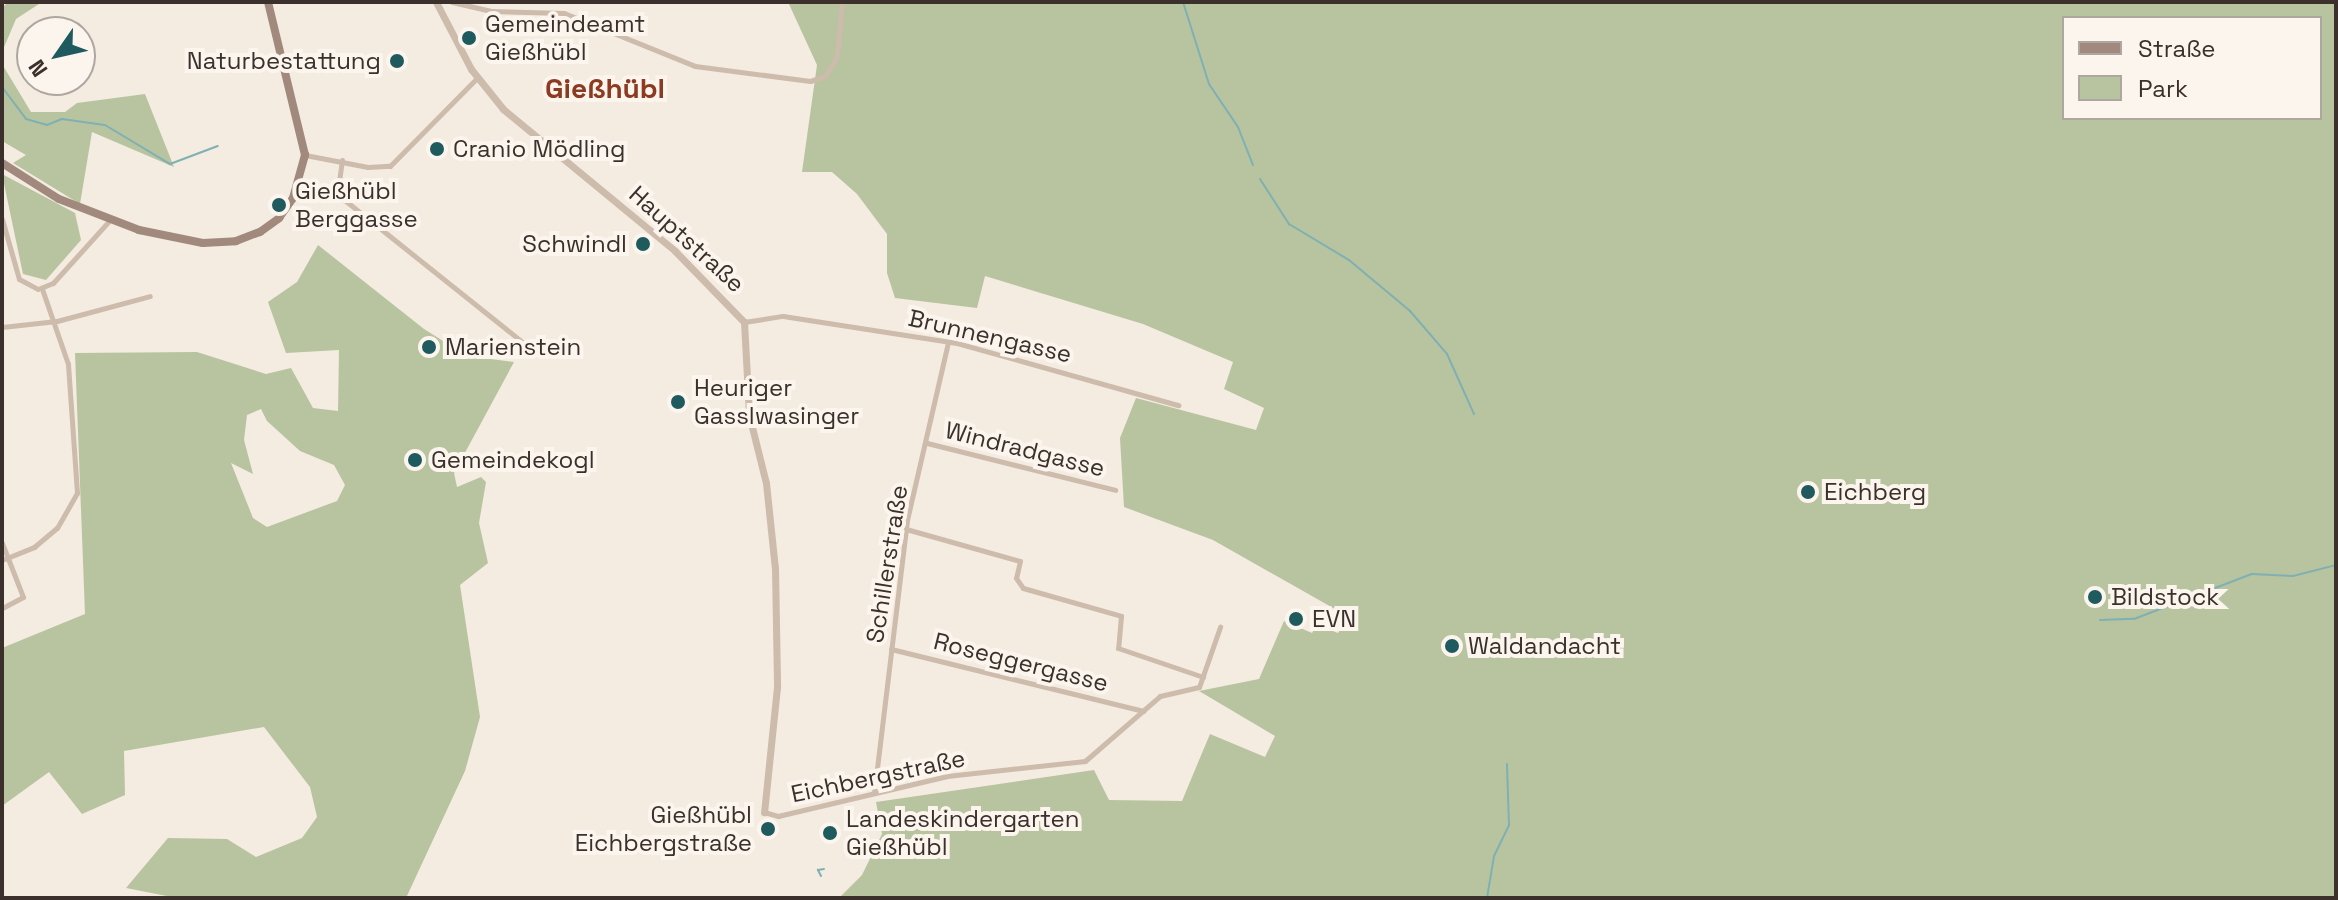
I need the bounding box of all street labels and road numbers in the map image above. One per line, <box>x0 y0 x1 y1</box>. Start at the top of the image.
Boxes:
street label: Hauptstraße <box>623 180 751 298</box>
street label: Brunnengasse <box>906 303 1074 369</box>
street label: Windradgasse <box>942 415 1108 483</box>
street label: Schillerstraße <box>860 483 914 645</box>
street label: Roseggergasse <box>931 626 1111 698</box>
street label: Eichbergstraße <box>788 743 968 809</box>

